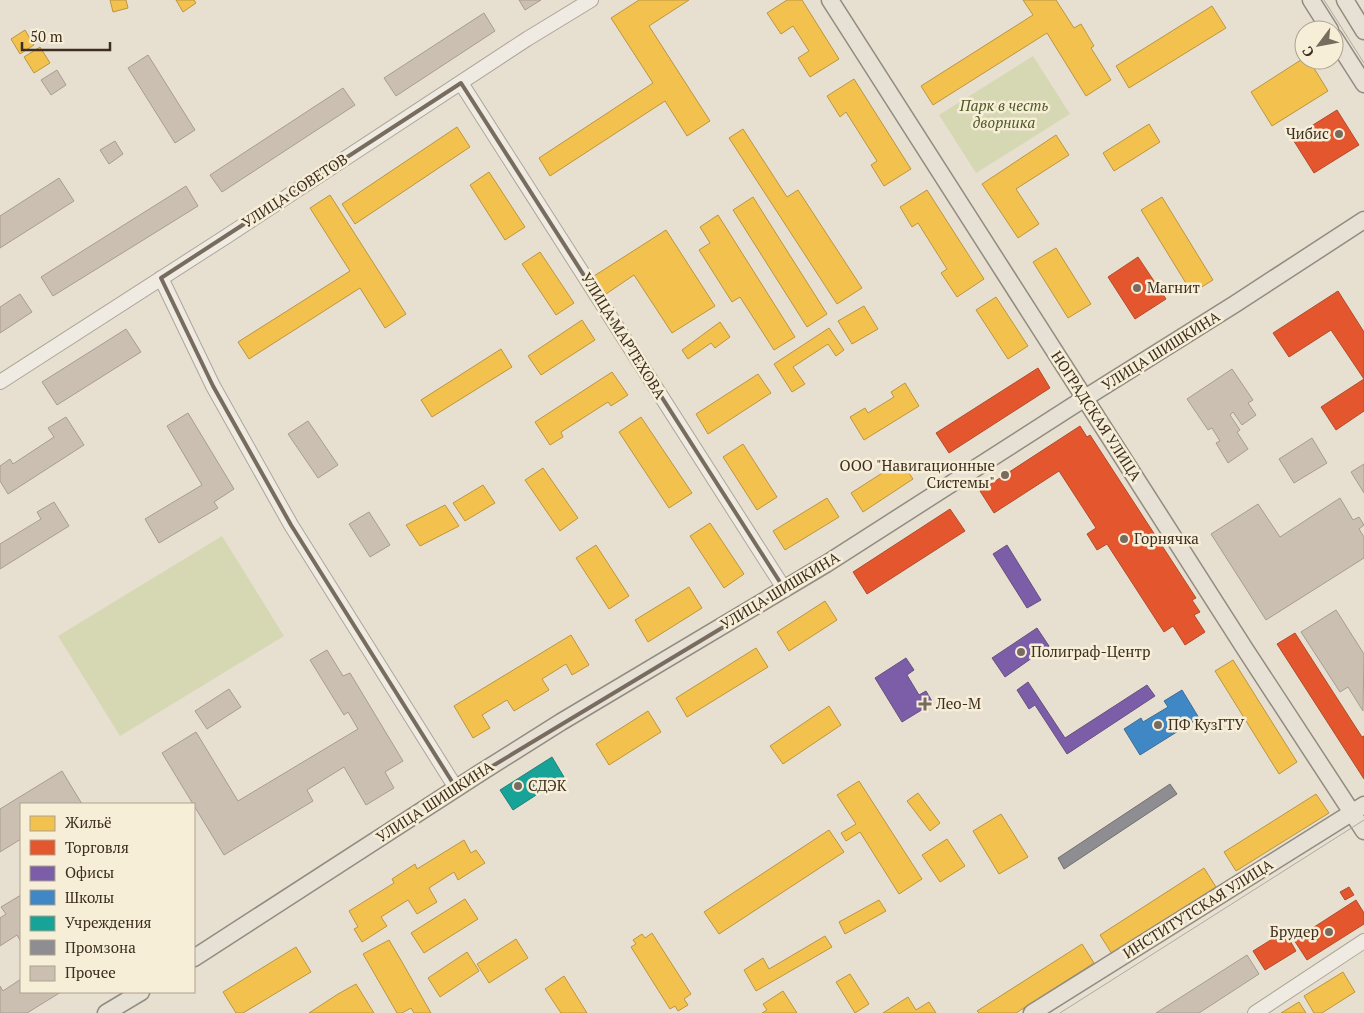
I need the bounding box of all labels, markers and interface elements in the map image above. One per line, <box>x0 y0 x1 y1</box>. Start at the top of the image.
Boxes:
scale bar <box>22 20 110 52</box>
north arrow <box>1294 20 1344 70</box>
text: 50 m <box>30 26 63 46</box>
text: С <box>1297 43 1318 61</box>
park label: Парк в честь дворника <box>959 95 1048 132</box>
place label: Чибис <box>1286 123 1329 143</box>
marker: Чибис <box>1333 128 1345 140</box>
street label: УЛИЦА СОВЕТОВ <box>238 148 351 232</box>
street label: УЛИЦА МАРТЕХОВА <box>577 269 671 403</box>
place label: Магнит <box>1147 277 1200 297</box>
marker: Магнит <box>1131 282 1143 294</box>
street label: УЛИЦА ШИШКИНА <box>1098 305 1224 395</box>
street label: НОГРАДСКАЯ УЛИЦА <box>1047 346 1147 485</box>
place label: ООО "Навигационные Системы" <box>840 455 995 492</box>
marker: ООО "Навигационные Системы" <box>999 469 1011 481</box>
place label: Горнячка <box>1134 528 1199 548</box>
marker: Горнячка <box>1118 533 1130 545</box>
street label: УЛИЦА ШИШКИНА <box>716 546 843 634</box>
place label: Полиграф-Центр <box>1031 641 1150 661</box>
marker: Полиграф-Центр <box>1015 646 1027 658</box>
place label: Лео-М <box>935 693 981 713</box>
marker: Лео-М <box>918 697 932 711</box>
place label: ПФ КузГТУ <box>1168 714 1245 734</box>
marker: ПФ КузГТУ <box>1152 719 1164 731</box>
street label: УЛИЦА ШИШКИНА <box>372 755 497 847</box>
place label: СДЭК <box>528 775 567 795</box>
marker: СДЭК <box>512 780 524 792</box>
legend <box>20 803 195 993</box>
text: Жильё <box>65 812 112 832</box>
text: Торговля <box>65 837 129 857</box>
street label: ИНСТИТУТСКАЯ УЛИЦА <box>1119 853 1277 963</box>
text: Офисы <box>65 862 114 882</box>
text: Школы <box>65 887 114 907</box>
text: Учреждения <box>65 912 152 932</box>
place label: Брудер <box>1270 921 1319 941</box>
marker: Брудер <box>1323 926 1335 938</box>
text: Промзона <box>65 937 136 957</box>
text: Прочее <box>65 962 116 982</box>

